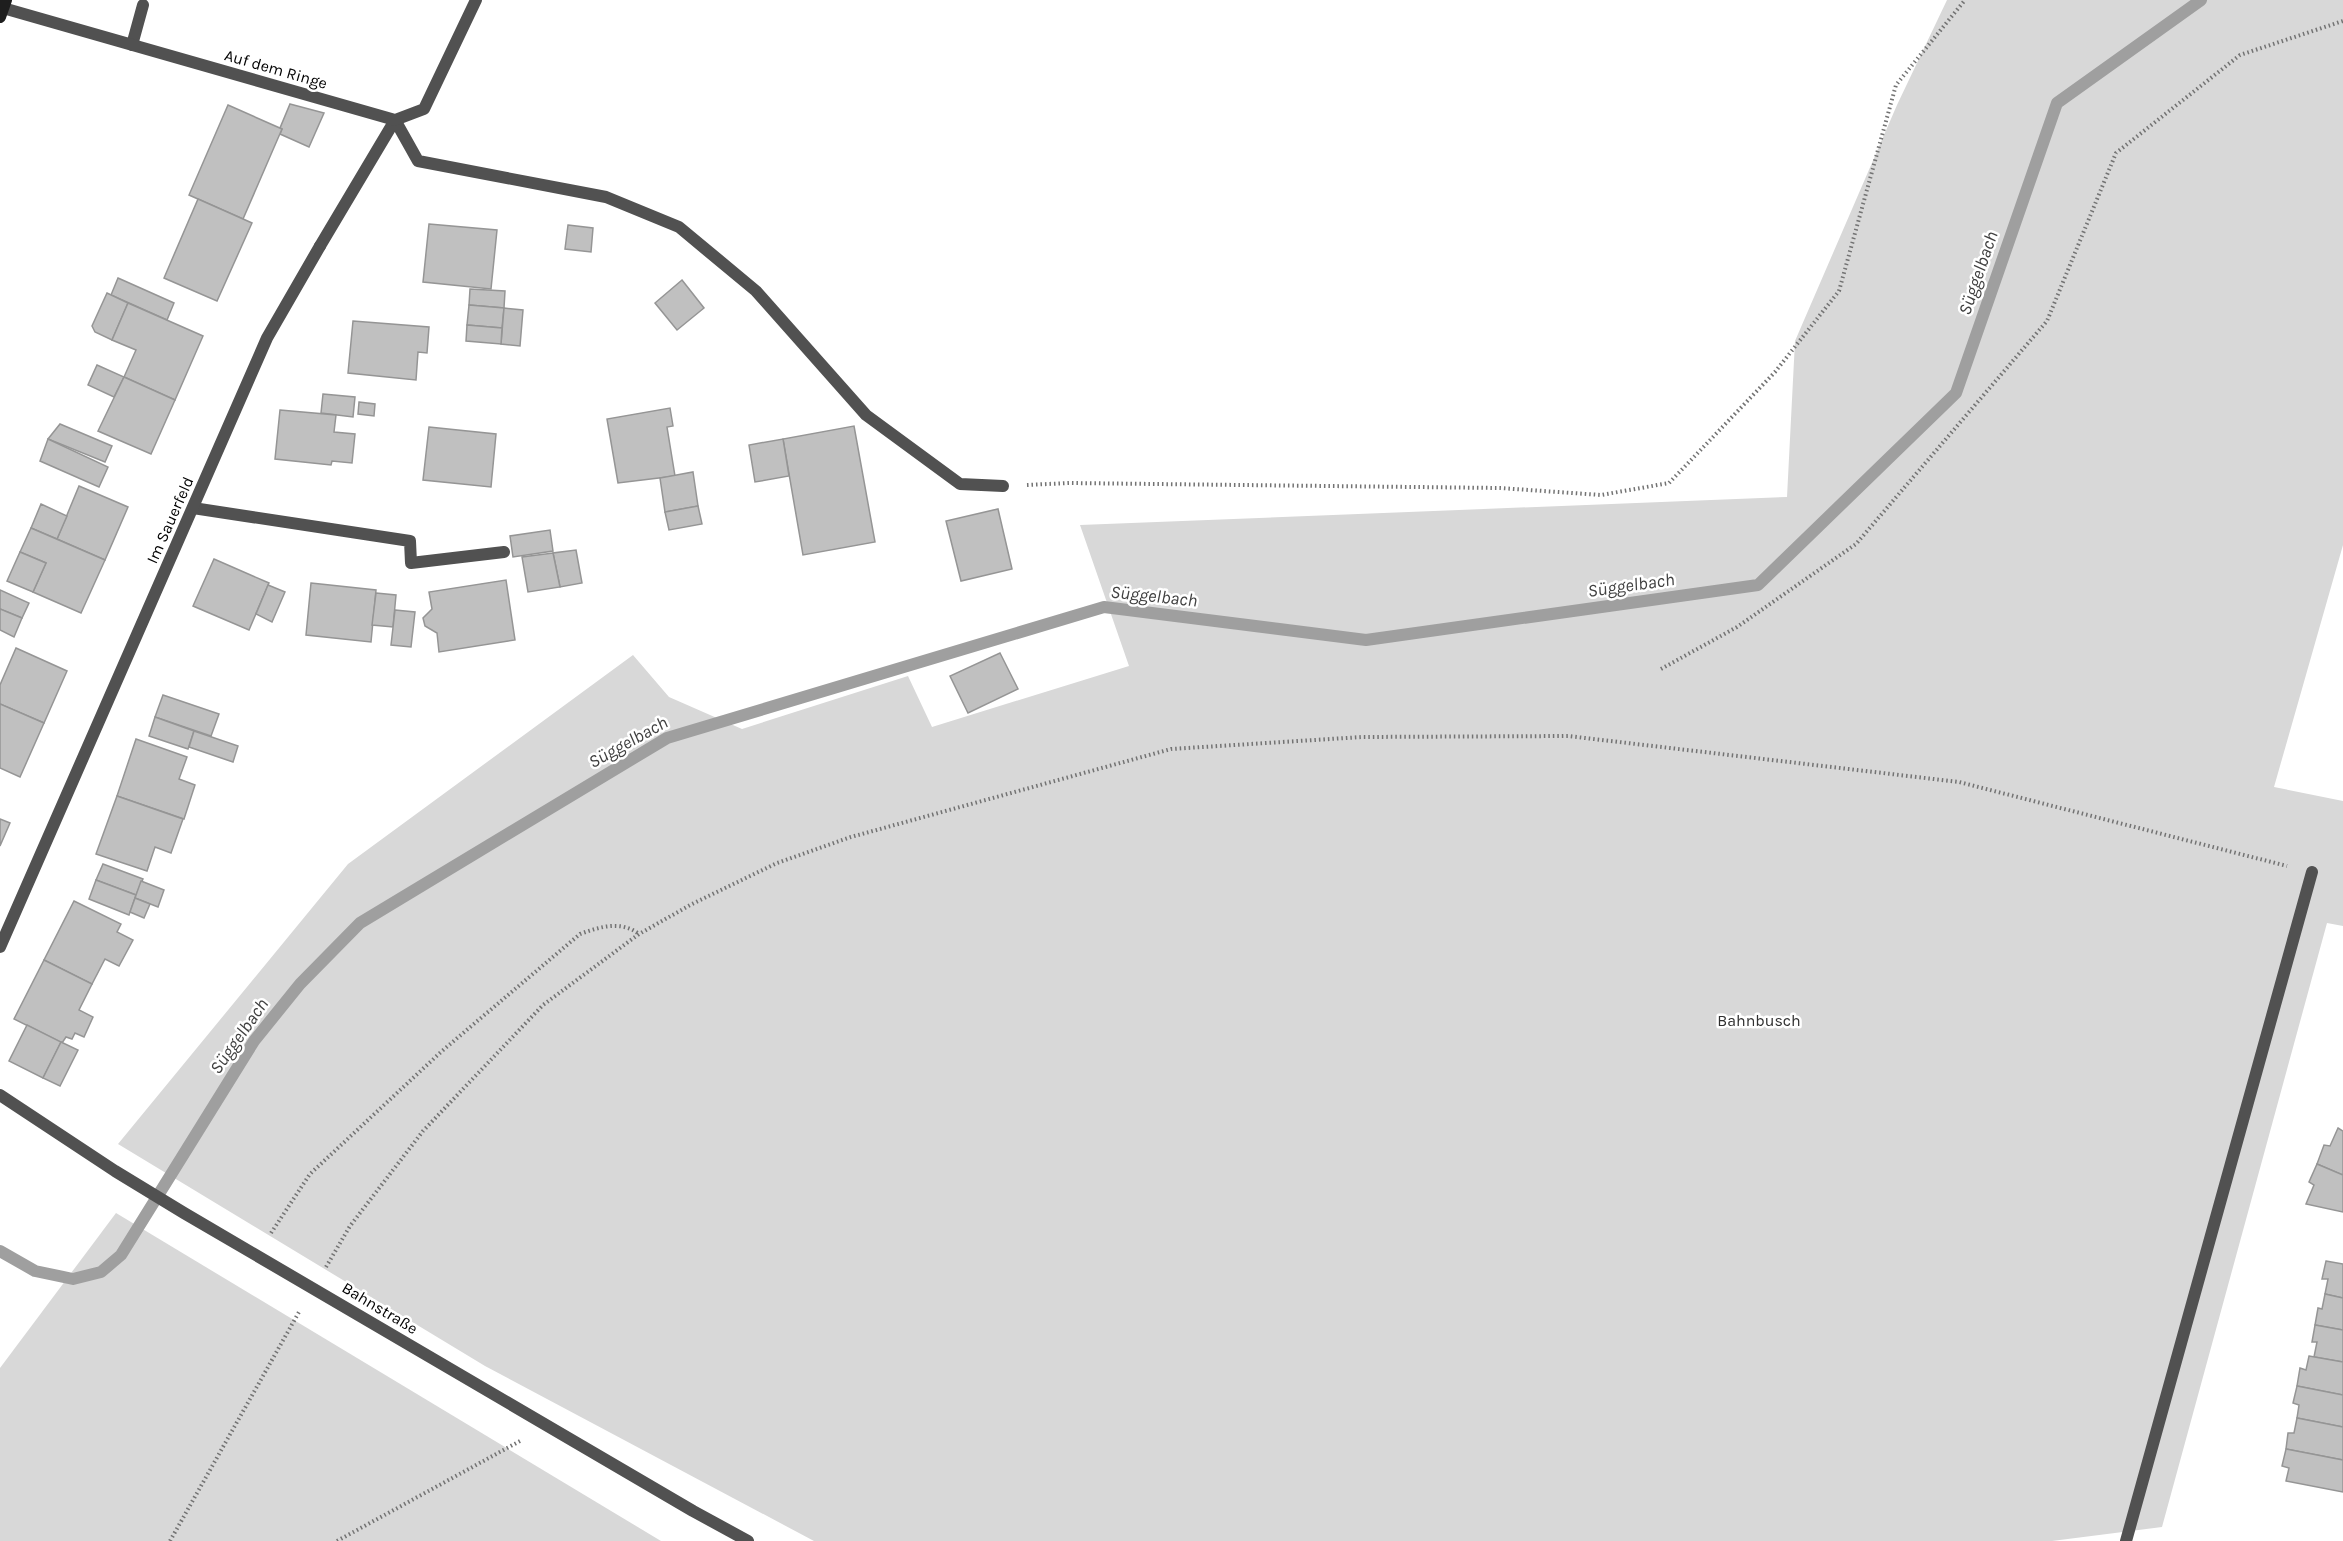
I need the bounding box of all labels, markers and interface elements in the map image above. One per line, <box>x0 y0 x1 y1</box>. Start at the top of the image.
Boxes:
street label: Auf dem Ringe <box>222 45 330 93</box>
water label: Süggelbach <box>1953 228 2003 318</box>
street label: Im Sauerfeld <box>142 474 198 566</box>
water label: Süggelbach <box>1586 568 1676 602</box>
water label: Süggelbach <box>1109 580 1199 612</box>
water label: Süggelbach <box>584 711 672 773</box>
water label: Süggelbach <box>205 994 273 1078</box>
park label: Bahnbusch <box>1717 1011 1801 1030</box>
street label: Bahnstraße <box>339 1278 421 1338</box>

